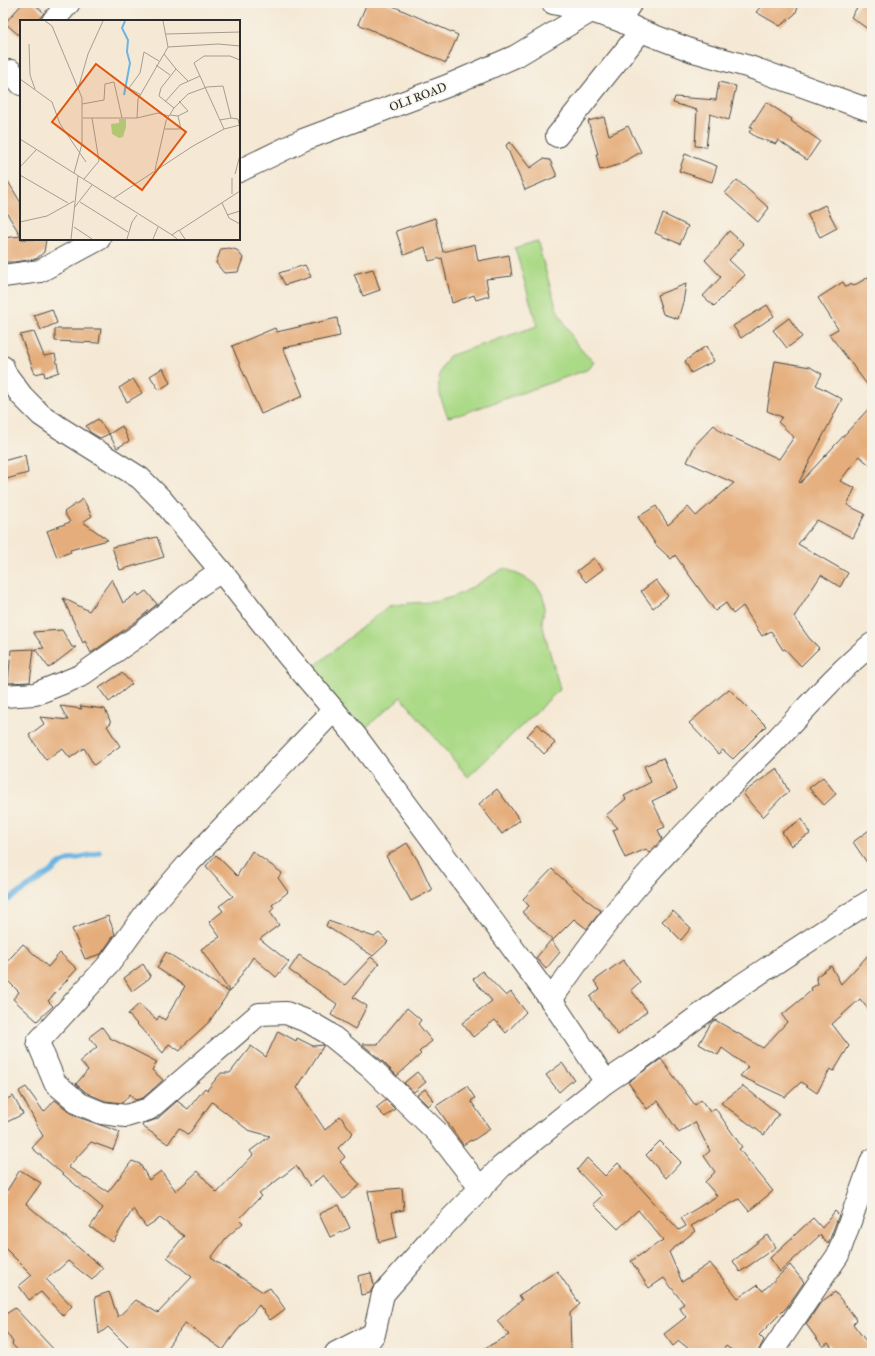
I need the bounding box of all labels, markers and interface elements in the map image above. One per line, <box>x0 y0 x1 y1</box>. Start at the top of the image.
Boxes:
inset map <box>20 20 240 240</box>
street label: OLI ROAD <box>387 80 449 114</box>

